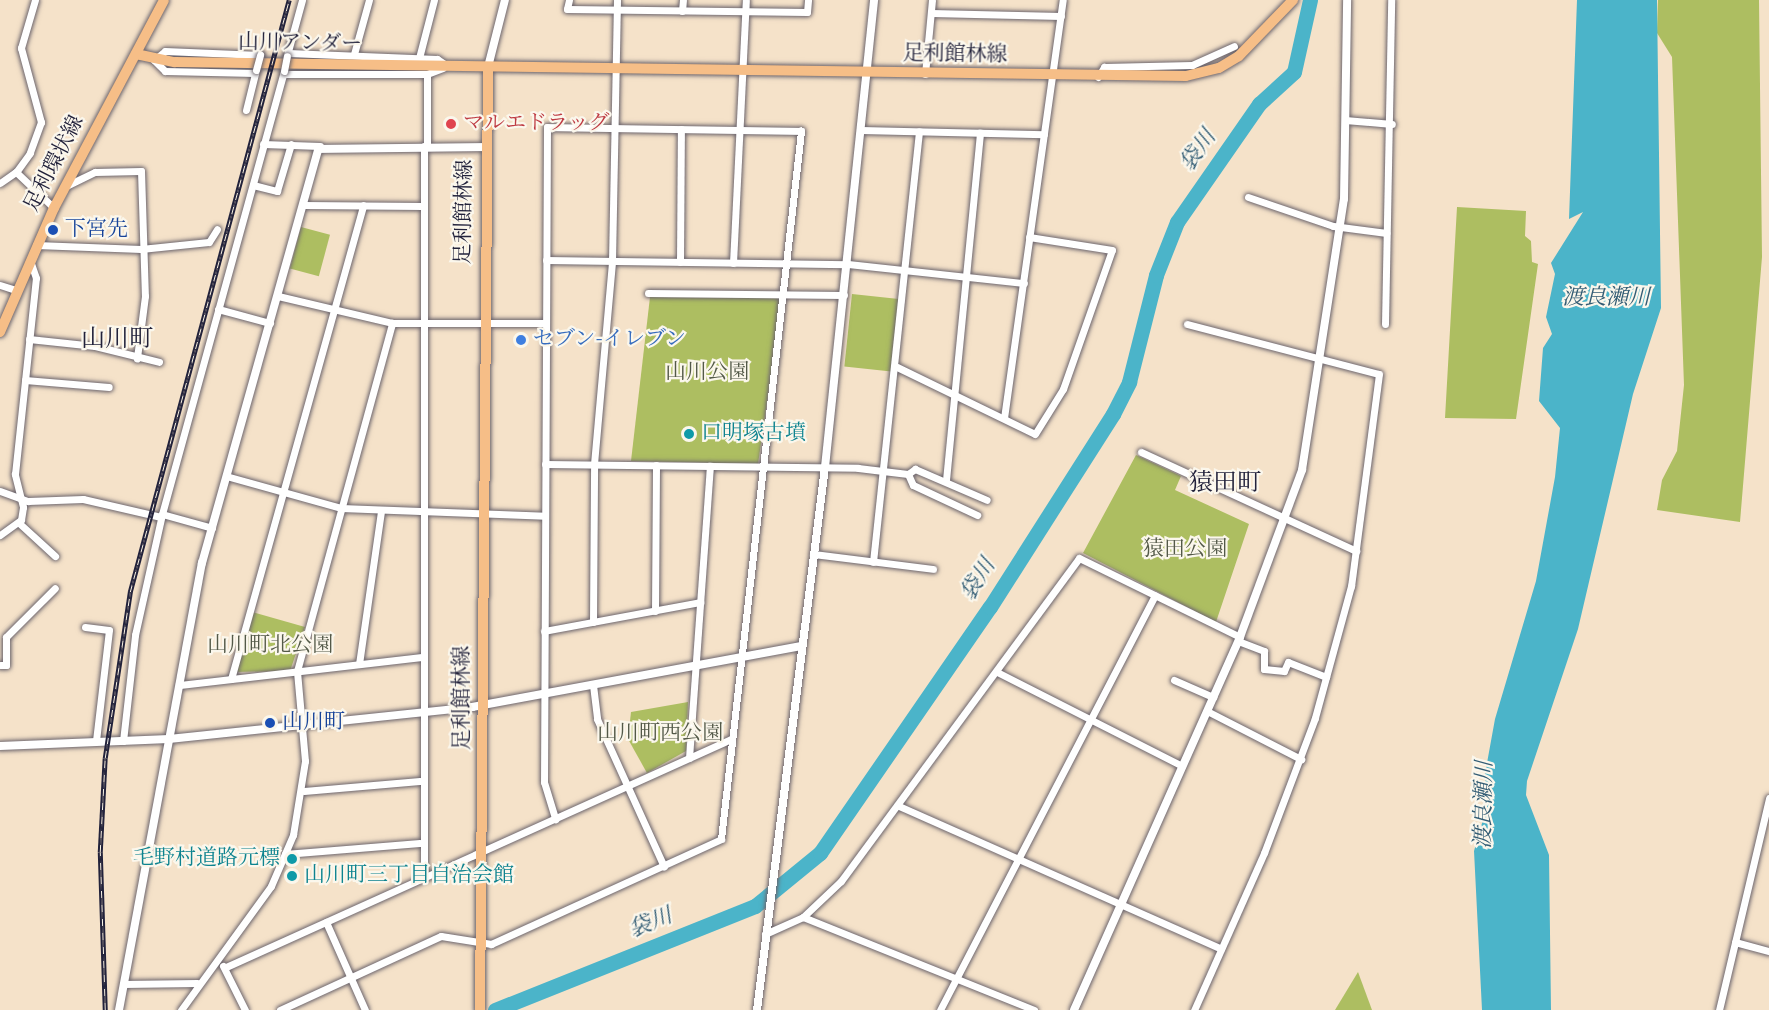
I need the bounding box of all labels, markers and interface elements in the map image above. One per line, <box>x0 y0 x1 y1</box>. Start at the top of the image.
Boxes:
street label: 山川アンダー <box>237 30 363 58</box>
street label: 足利館林線 <box>902 41 1008 69</box>
place label: マルエドラッグ <box>463 111 610 137</box>
street label: 足利環状線 <box>20 112 90 216</box>
marker: マルエドラッグ <box>444 117 458 131</box>
water label: 袋川 <box>1176 125 1222 177</box>
street label: 足利館林線 <box>451 159 479 265</box>
place label: 下宮先 <box>65 217 128 243</box>
marker: 下宮先 <box>46 223 60 237</box>
water label: 渡良瀬川 <box>1562 286 1650 312</box>
district label: 山川町 <box>81 327 153 355</box>
place label: セブン-イレブン <box>533 327 688 353</box>
marker: セブン-イレブン <box>514 333 528 347</box>
park label: 山川公園 <box>665 360 749 386</box>
place label: 口明塚古墳 <box>701 421 806 447</box>
marker: 口明塚古墳 <box>682 427 696 441</box>
district label: 猿田町 <box>1189 471 1261 499</box>
park label: 猿田公園 <box>1143 537 1227 563</box>
water label: 袋川 <box>956 554 1002 606</box>
park label: 山川町北公園 <box>207 633 333 659</box>
street label: 足利館林線 <box>450 646 476 750</box>
place label: 山川町 <box>282 710 345 736</box>
marker: 山川町 <box>263 716 277 730</box>
park label: 山川町西公園 <box>597 721 723 747</box>
water label: 渡良瀬川 <box>1471 761 1499 849</box>
place label: 毛野村道路元標 <box>133 846 280 872</box>
marker: 毛野村道路元標 <box>285 852 299 866</box>
place label: 山川町三丁目自治会館 <box>304 863 514 889</box>
marker: 山川町三丁目自治会館 <box>285 869 299 883</box>
water label: 袋川 <box>626 904 676 944</box>

